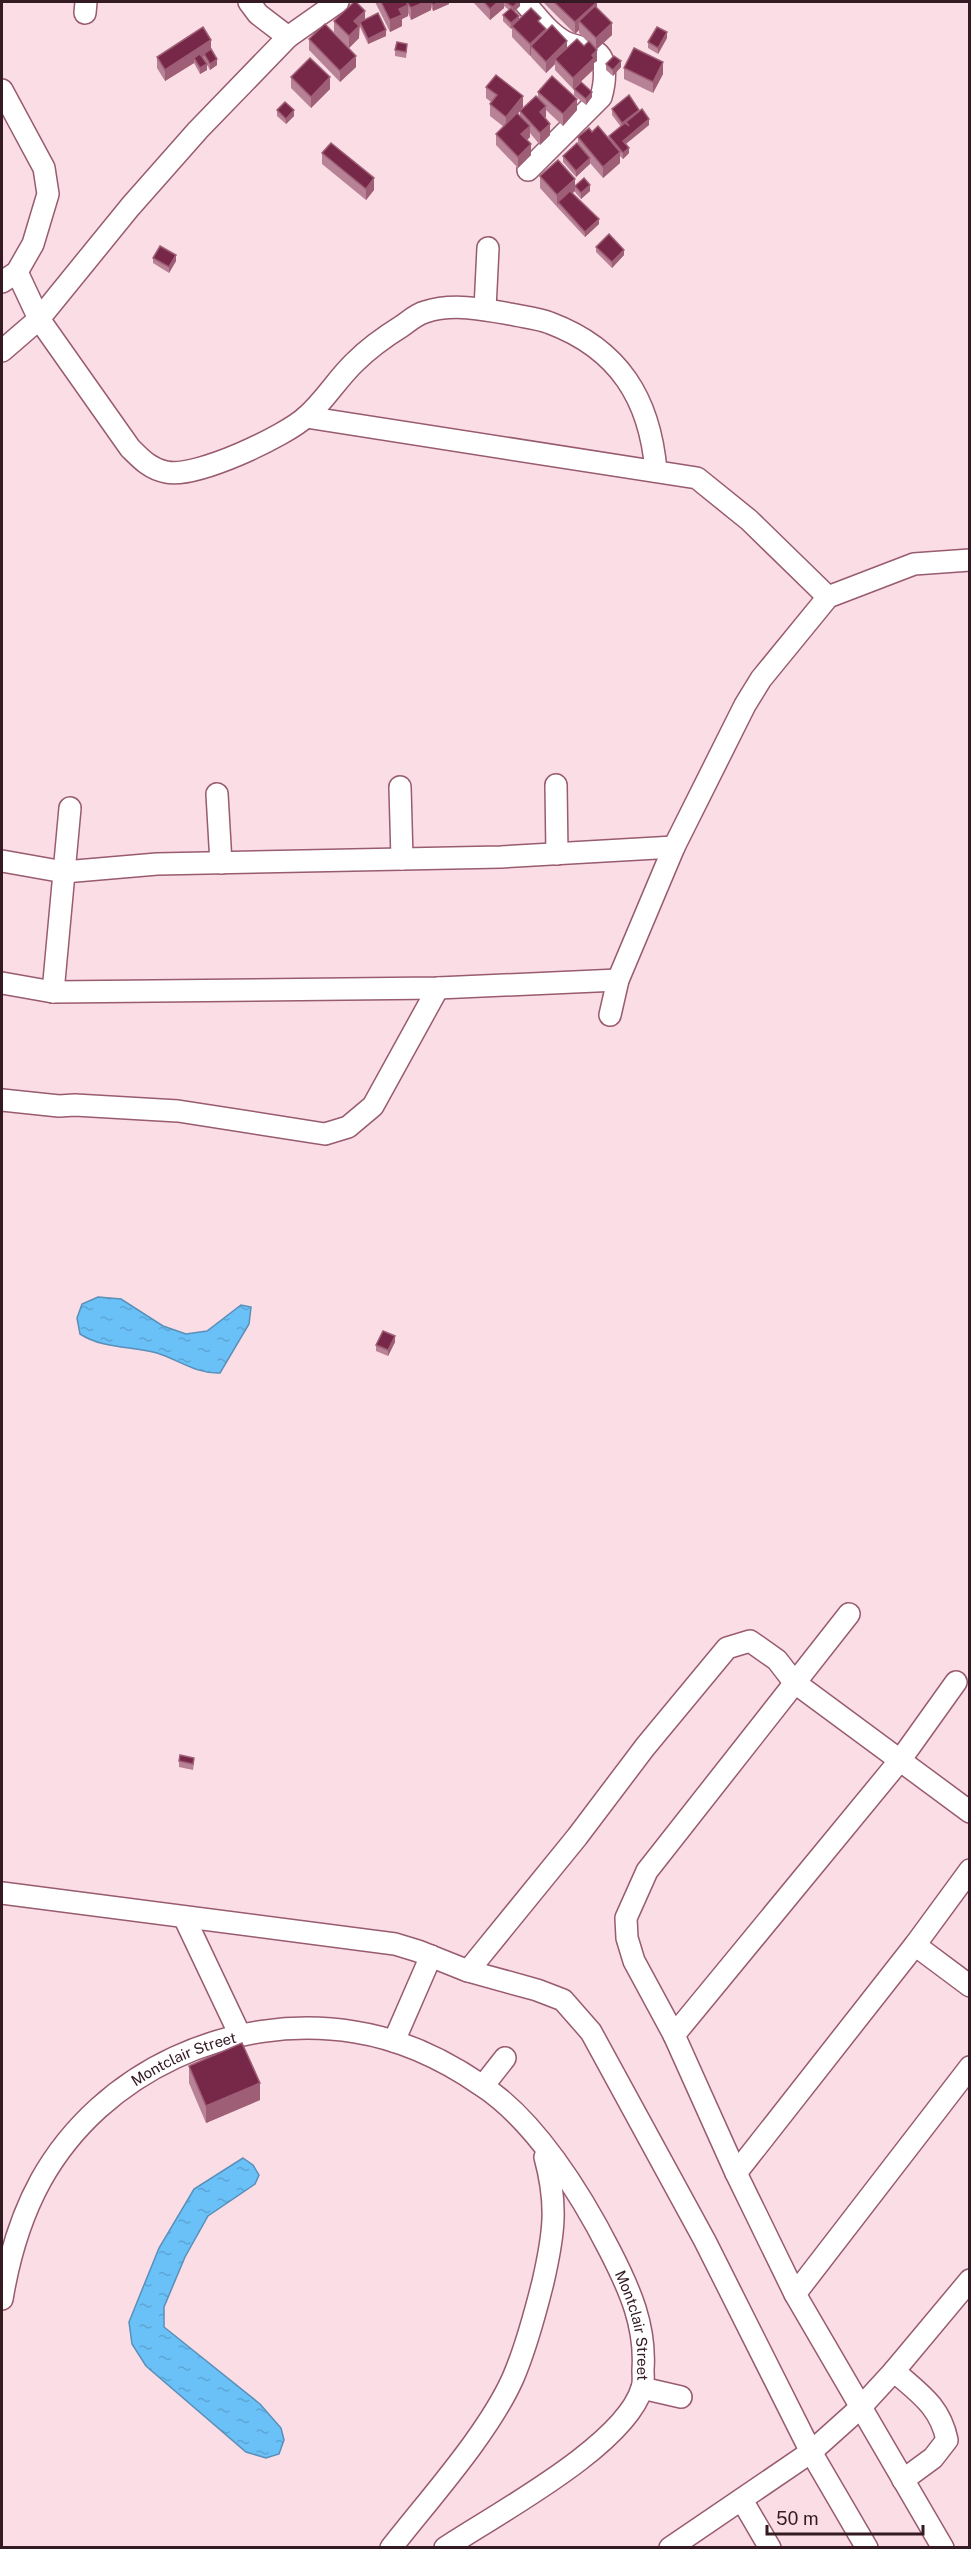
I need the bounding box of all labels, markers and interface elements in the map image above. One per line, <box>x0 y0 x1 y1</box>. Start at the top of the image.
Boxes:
street label: Montclair Street <box>128 2028 238 2089</box>
street label: Montclair Street <box>612 2267 652 2381</box>
scale bar <box>767 2498 923 2536</box>
text: 50 m <box>776 2508 819 2529</box>

